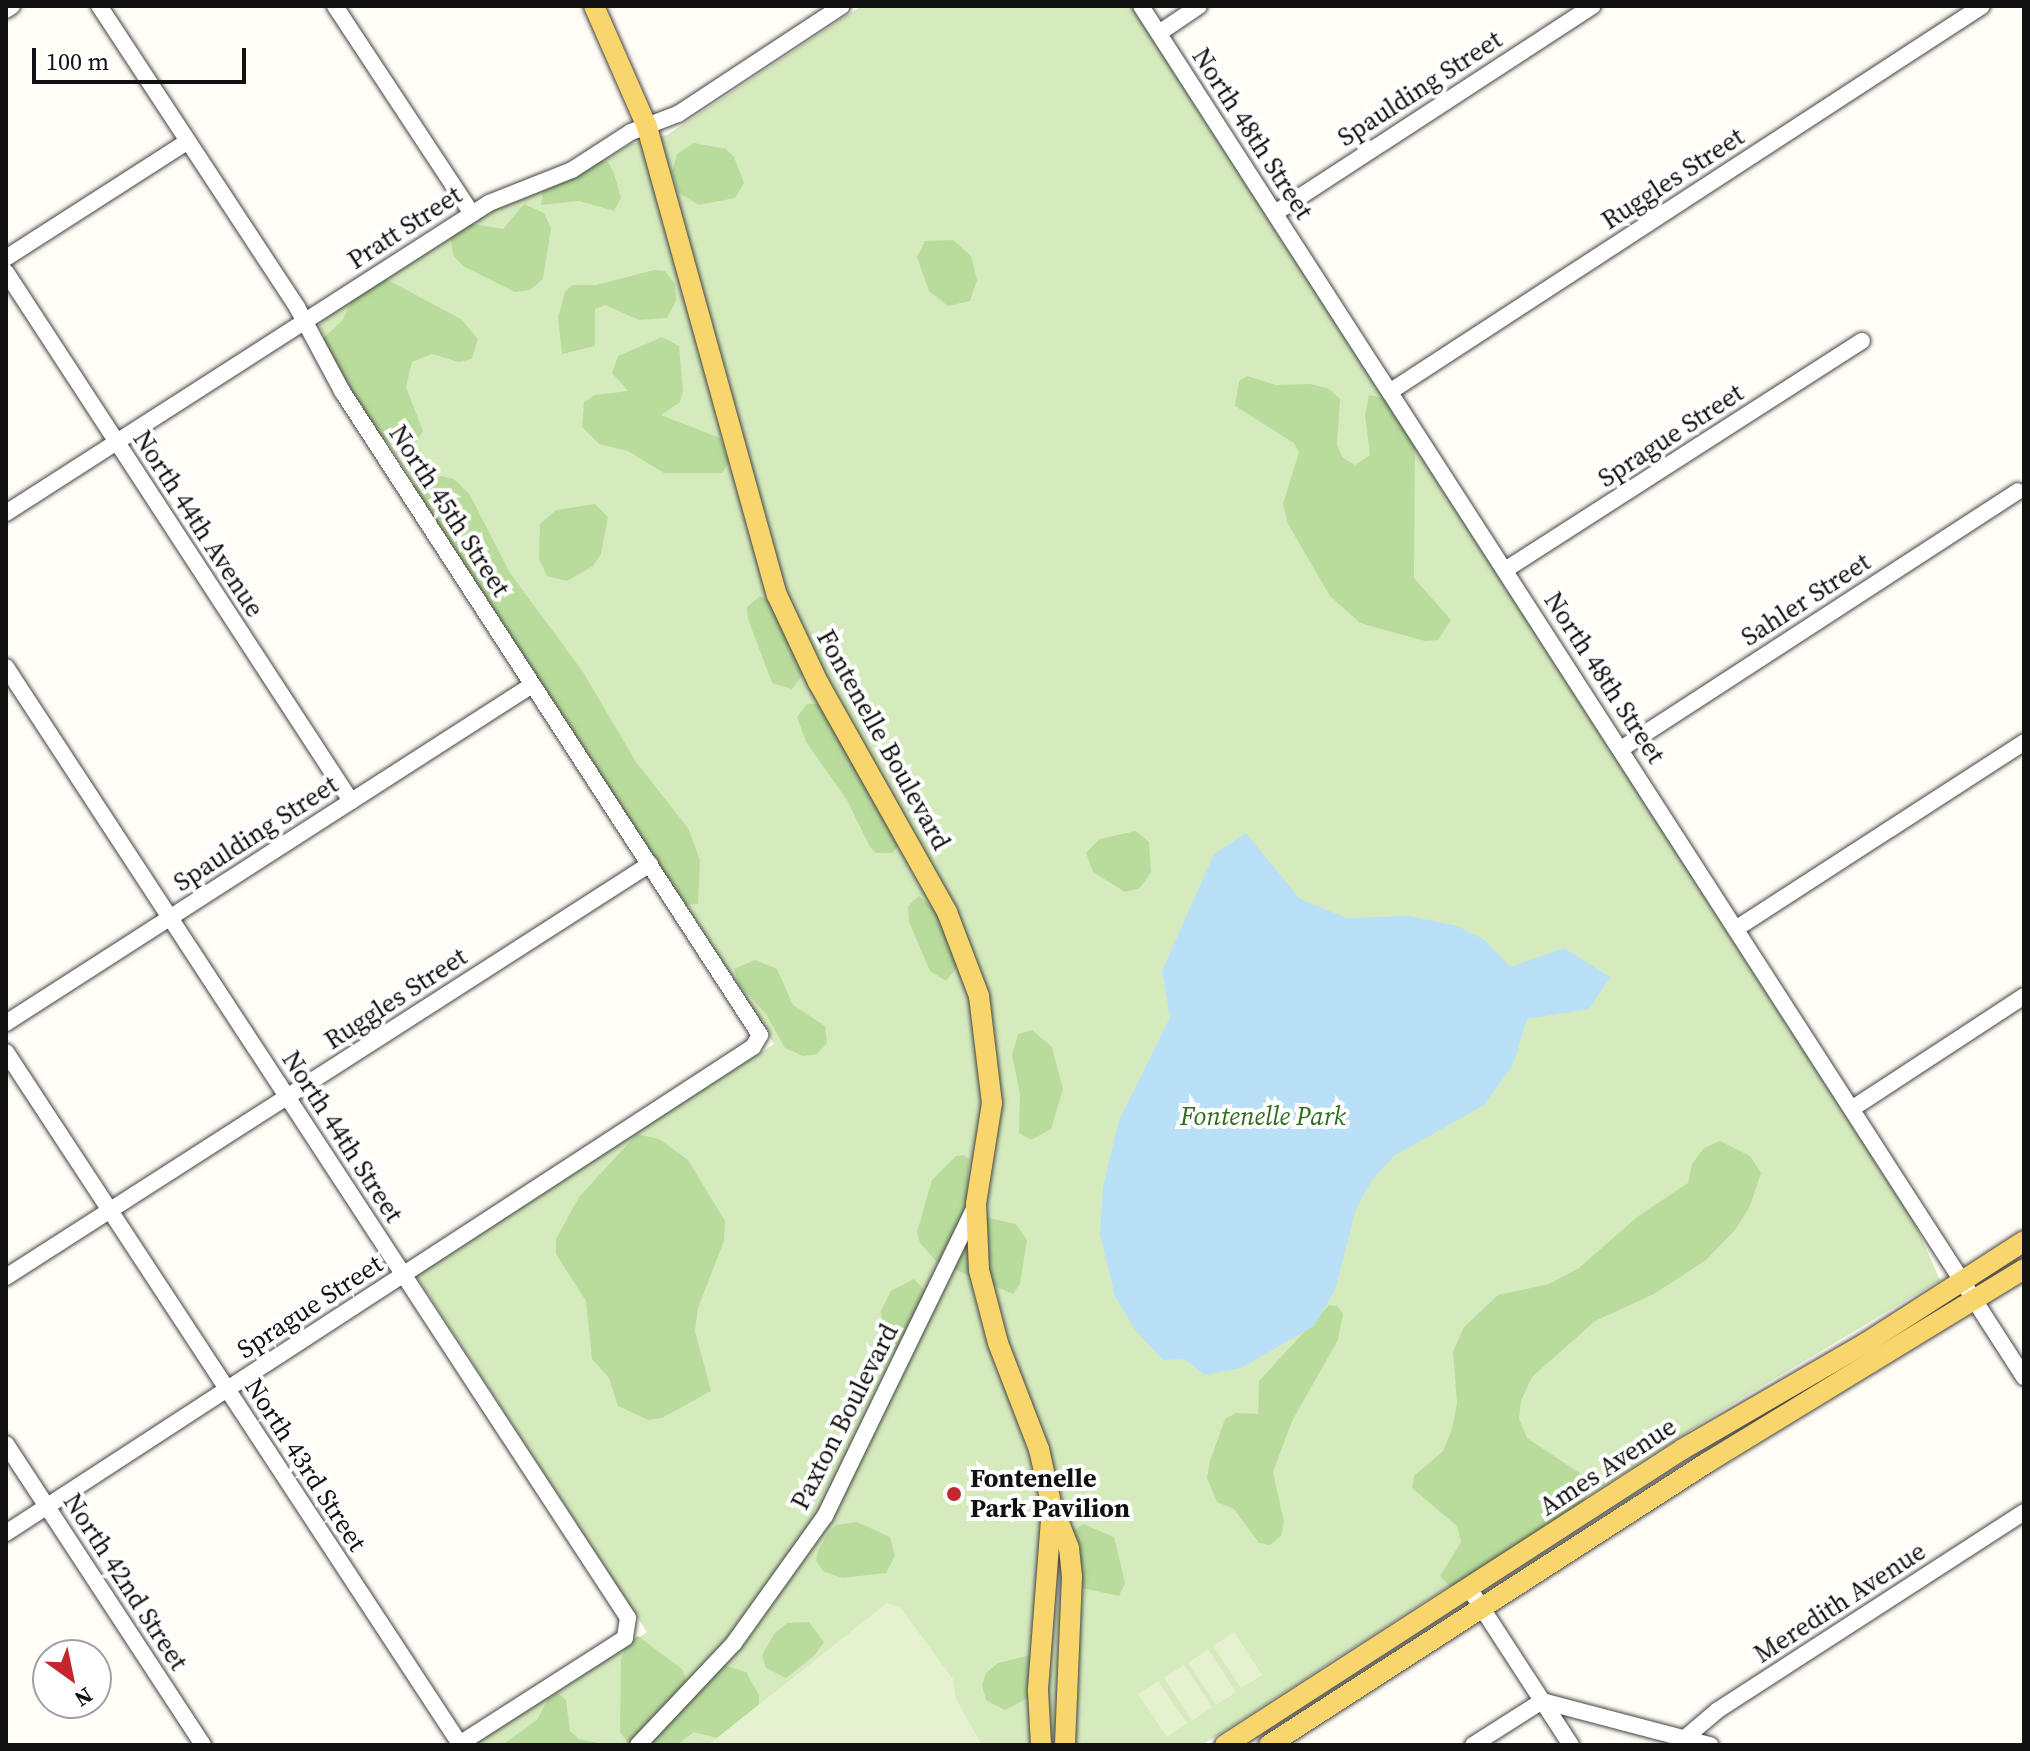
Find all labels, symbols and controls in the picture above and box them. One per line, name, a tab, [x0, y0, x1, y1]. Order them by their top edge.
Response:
street label: Spaulding Street	[1332, 24, 1508, 154]
scale bar	[36, 32, 250, 82]
street label: North 48th Street	[1185, 42, 1319, 226]
text: 100 m	[46, 45, 109, 78]
street label: Ruggles Street	[1596, 121, 1750, 237]
street label: Pratt Street	[342, 180, 468, 276]
street label: Sprague Street	[1593, 377, 1749, 495]
street label: North 45th Street	[382, 419, 516, 603]
street label: North 44th Avenue	[126, 425, 270, 623]
street label: Sahler Street	[1736, 547, 1876, 653]
street label: North 48th Street	[1537, 586, 1671, 770]
street label: Fontenelle Boulevard	[810, 625, 956, 855]
street label: Spaulding Street	[168, 769, 344, 899]
street label: Ruggles Street	[319, 941, 473, 1057]
street label: North 44th Street	[275, 1045, 409, 1229]
park label: Fontenelle Park	[1180, 1101, 1346, 1133]
street label: Sprague Street	[232, 1248, 388, 1366]
street label: Paxton Boulevard	[785, 1319, 905, 1515]
street label: North 43rd Street	[238, 1373, 372, 1557]
street label: Ames Avenue	[1534, 1411, 1682, 1523]
place label: Fontenelle Park Pavilion	[970, 1463, 1130, 1524]
marker: Fontenelle Park Pavilion	[945, 1485, 963, 1503]
street label: North 42nd Street	[56, 1488, 194, 1676]
street label: Meredith Avenue	[1748, 1536, 1932, 1670]
north arrow	[32, 1639, 112, 1719]
text: N	[69, 1681, 99, 1714]

